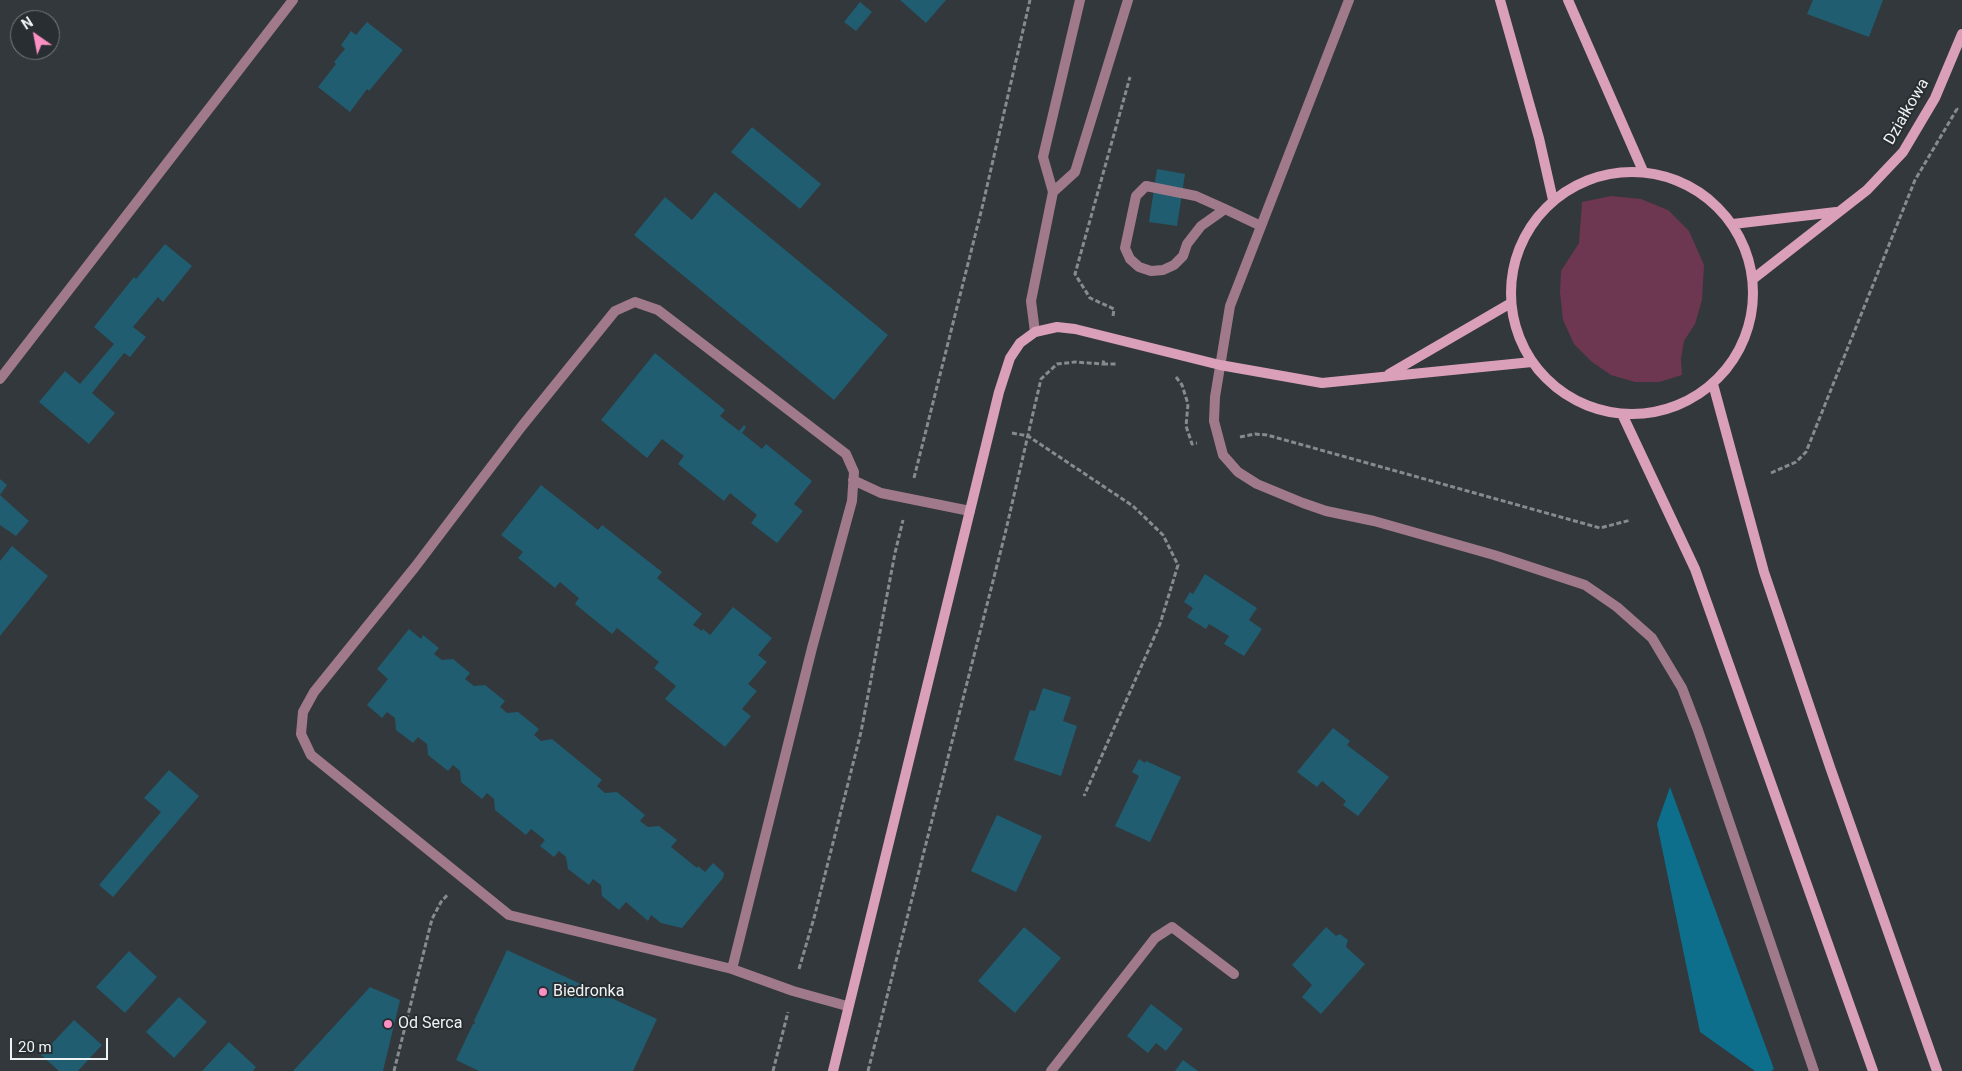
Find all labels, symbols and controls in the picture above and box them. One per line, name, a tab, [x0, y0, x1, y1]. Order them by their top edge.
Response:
north arrow	[10, 10, 60, 60]
text: N	[19, 14, 36, 33]
street label: Działkowa	[1880, 75, 1934, 149]
place label: Biedronka	[553, 982, 624, 1002]
marker: Biedronka	[537, 986, 549, 998]
place label: Od Serca	[398, 1014, 462, 1034]
marker: Od Serca	[382, 1018, 394, 1030]
scale bar	[12, 1028, 110, 1060]
text: 20 m	[18, 1038, 52, 1056]

